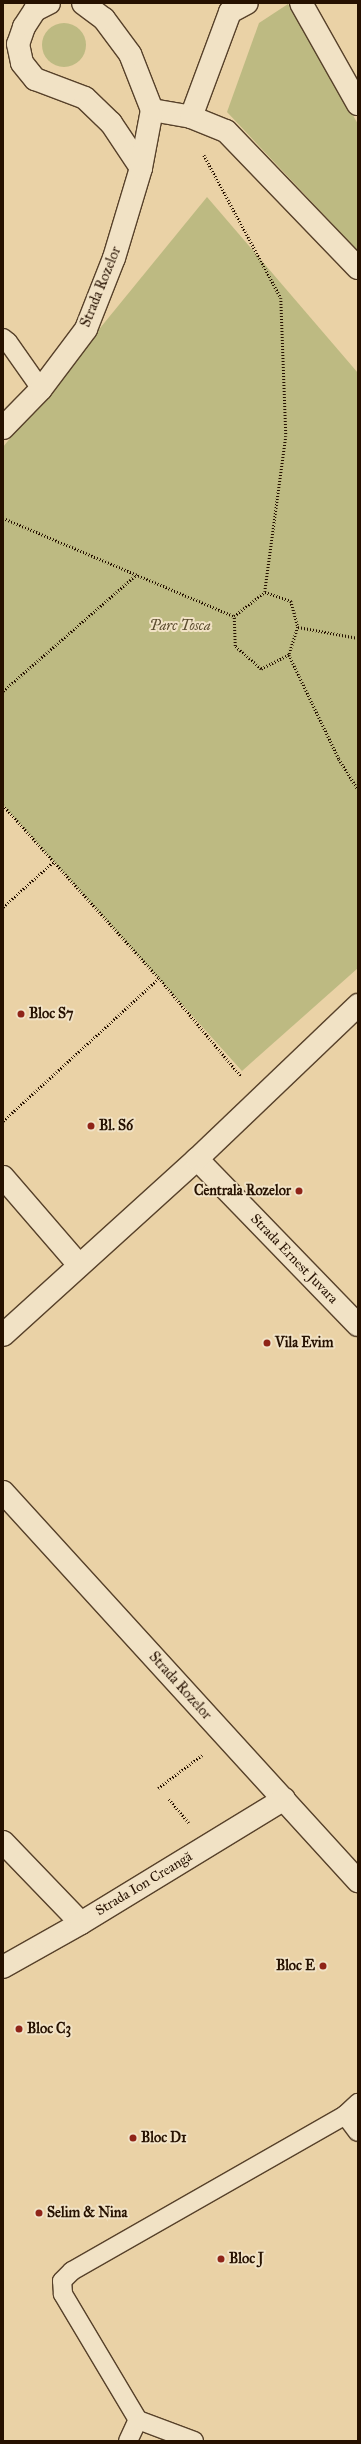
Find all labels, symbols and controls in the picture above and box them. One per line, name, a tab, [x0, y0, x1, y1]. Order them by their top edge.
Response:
street label: Strada Rozelor	[77, 244, 125, 330]
park label: Parc Tosca	[149, 618, 211, 634]
place label: Bloc S7	[29, 1006, 74, 1022]
marker: Bloc S7	[16, 1009, 26, 1019]
place label: Bl. S6	[99, 1118, 133, 1134]
marker: Bl. S6	[86, 1121, 96, 1131]
place label: Centrala Rozelor	[194, 1183, 291, 1199]
marker: Centrala Rozelor	[294, 1186, 304, 1196]
street label: Strada Ernest Juvara	[247, 1211, 341, 1307]
place label: Vila Evim	[275, 1335, 333, 1351]
marker: Vila Evim	[262, 1338, 272, 1348]
street label: Strada Rozelor	[145, 1649, 215, 1723]
street label: Strada Ion Creangă	[93, 1848, 195, 1920]
place label: Bloc E	[276, 1958, 315, 1974]
marker: Bloc E	[318, 1961, 328, 1971]
place label: Bloc C3	[27, 2021, 71, 2037]
marker: Bloc C3	[14, 2024, 24, 2034]
place label: Bloc D1	[141, 2130, 187, 2146]
marker: Bloc D1	[128, 2133, 138, 2143]
place label: Selim & Nina	[47, 2205, 127, 2221]
marker: Selim & Nina	[34, 2208, 44, 2218]
place label: Bloc J	[229, 2251, 264, 2267]
marker: Bloc J	[216, 2254, 226, 2264]

